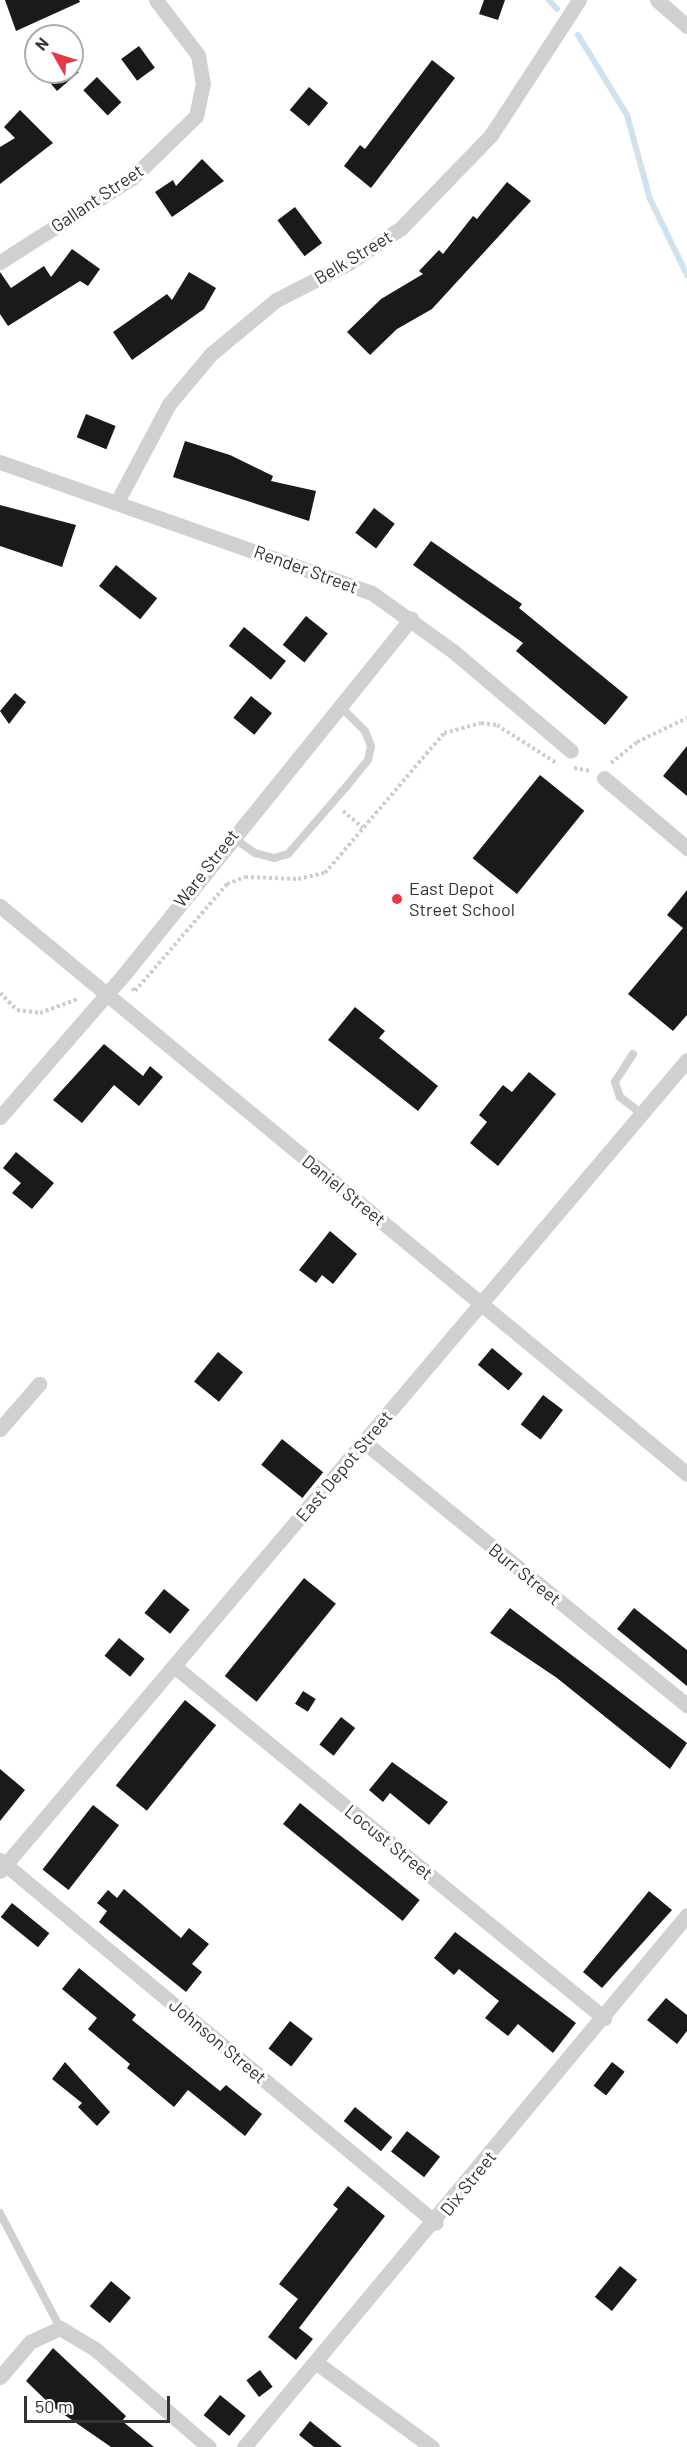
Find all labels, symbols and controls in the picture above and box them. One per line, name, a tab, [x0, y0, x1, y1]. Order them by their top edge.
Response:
north arrow	[24, 24, 84, 84]
text: N	[30, 34, 52, 54]
street label: Gallant Street	[47, 159, 147, 237]
street label: Belk Street	[310, 225, 396, 289]
street label: Render Street	[251, 540, 361, 598]
street label: Ware Street	[169, 825, 243, 911]
place label: East Depot Street School	[409, 878, 515, 920]
marker: East Depot Street School	[390, 892, 404, 906]
street label: Daniel Street	[298, 1150, 390, 1230]
street label: East Depot Street	[291, 1406, 397, 1526]
street label: Burr Street	[485, 1538, 565, 1610]
street label: Locust Street	[341, 1800, 437, 1884]
street label: Johnson Street	[165, 1994, 271, 2088]
street label: Dix Street	[435, 2146, 501, 2220]
scale bar	[27, 2384, 172, 2422]
text: 50 m	[35, 2395, 73, 2417]

